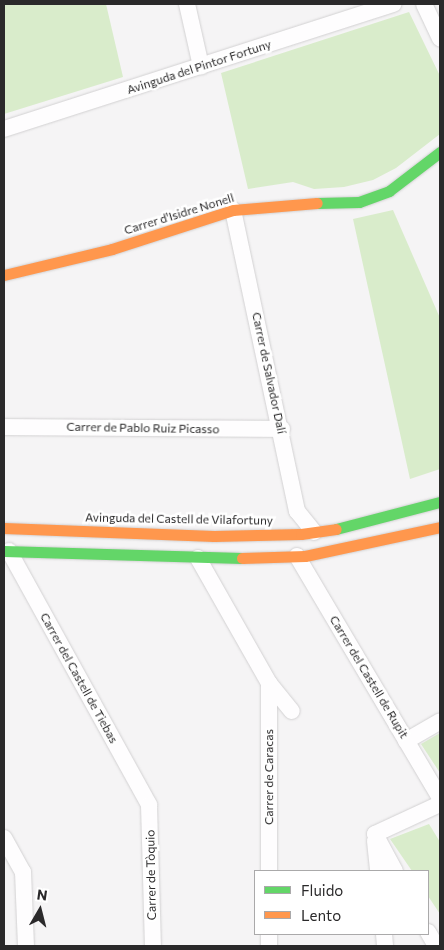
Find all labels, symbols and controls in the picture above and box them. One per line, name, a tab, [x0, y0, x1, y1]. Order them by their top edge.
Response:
street label: Avinguda del Pintor Fortuny	[125, 37, 273, 97]
street label: Carrer d'Isidre Nonell	[122, 190, 236, 238]
street label: Carrer de Salvador Dalí	[249, 311, 289, 435]
street label: Carrer de Pablo Ruiz Picasso	[66, 419, 220, 437]
street label: Avinguda del Castell de Vilafortuny	[85, 510, 273, 528]
street label: Carrer del Castell de Tiebas	[37, 610, 121, 746]
street label: Carrer del Castell de Rupit	[327, 613, 411, 741]
street label: Carrer de Caracas	[262, 729, 276, 825]
street label: Carrer de Tòquio	[143, 830, 159, 920]
legend	[254, 870, 429, 935]
text: Fluido	[301, 881, 343, 899]
north arrow	[15, 885, 65, 935]
text: N	[36, 886, 49, 904]
text: Lento	[301, 906, 341, 924]

